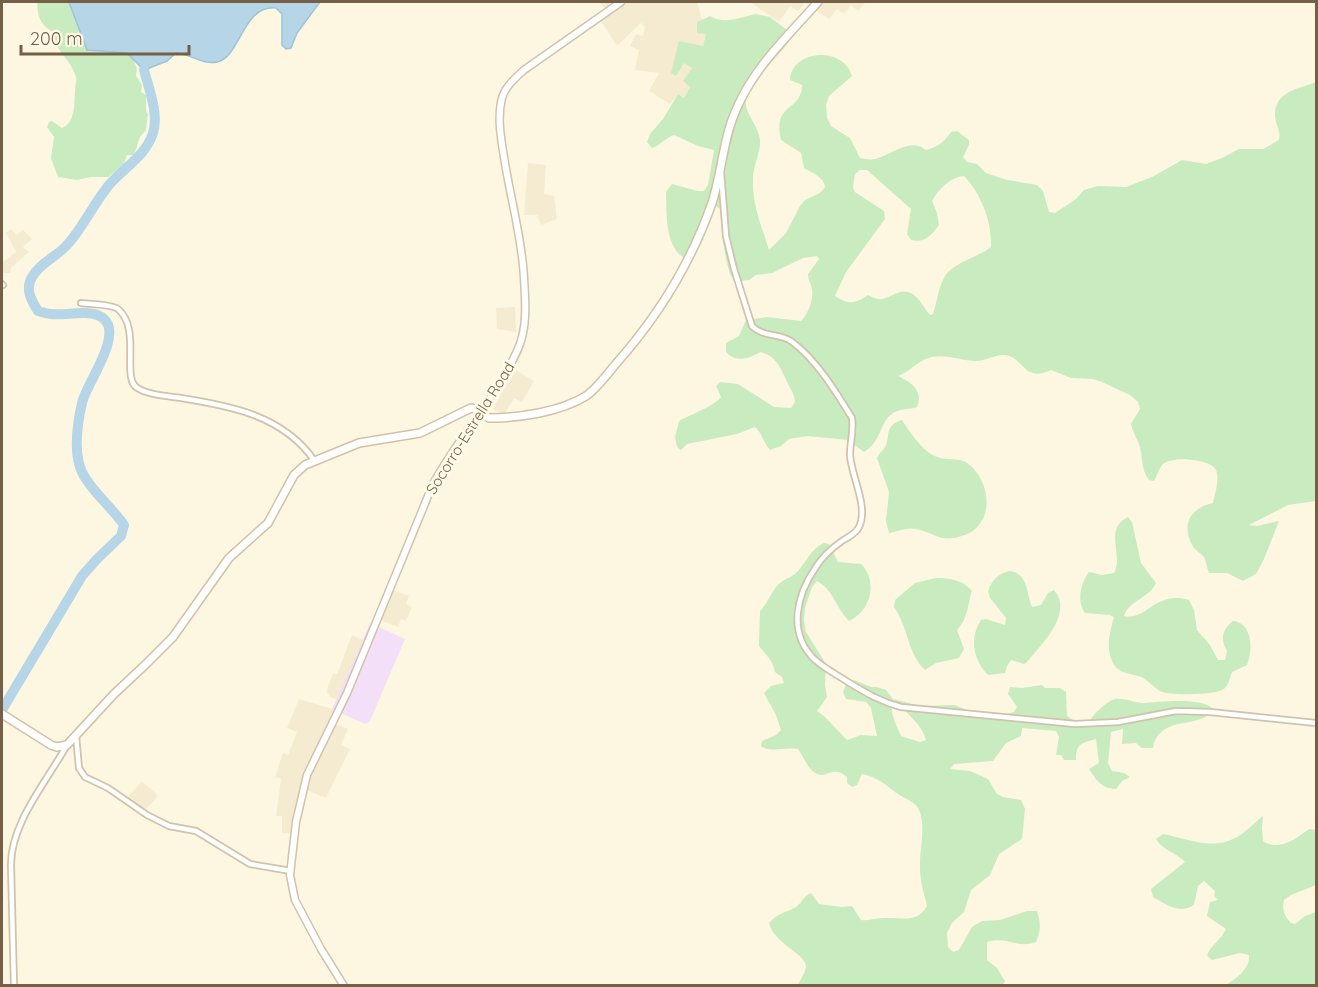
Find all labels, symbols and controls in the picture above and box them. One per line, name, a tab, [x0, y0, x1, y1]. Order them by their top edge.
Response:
scale bar	[21, 18, 189, 56]
text: 200 m	[30, 27, 83, 50]
street label: Socorro-Estrella Road	[422, 358, 518, 498]

